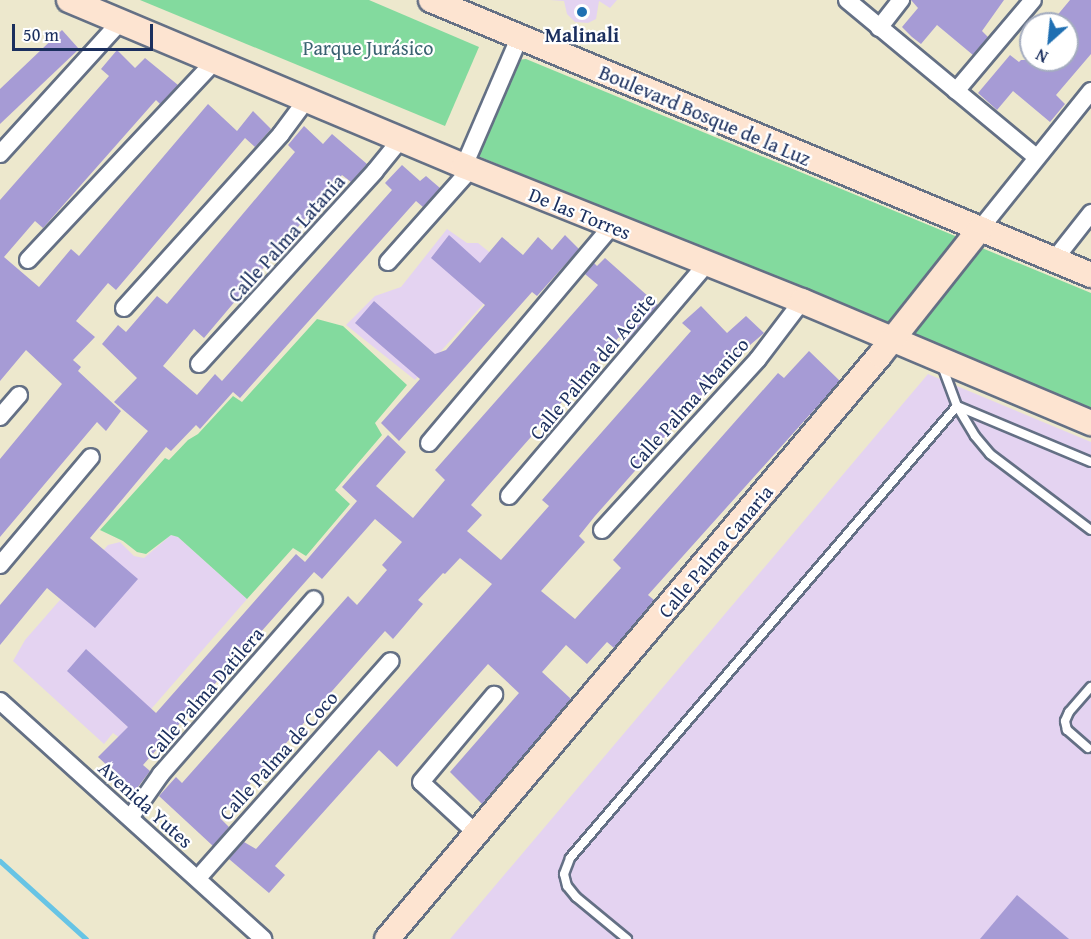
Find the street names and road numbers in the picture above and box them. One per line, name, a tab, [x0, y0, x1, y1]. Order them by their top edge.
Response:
street label: Boulevard Bosque de la Luz	[596, 60, 814, 170]
street label: Calle Palma Latania	[222, 169, 350, 307]
street label: De las Torres	[526, 182, 634, 244]
street label: Calle Palma del Aceite	[524, 288, 660, 444]
street label: Calle Palma Abanico	[622, 332, 754, 474]
street label: Calle Palma Canaria	[653, 480, 777, 622]
street label: Calle Palma Datilera	[140, 622, 268, 764]
street label: Calle Palma de Coco	[214, 685, 342, 825]
street label: Avenida Yutes	[94, 755, 198, 853]

